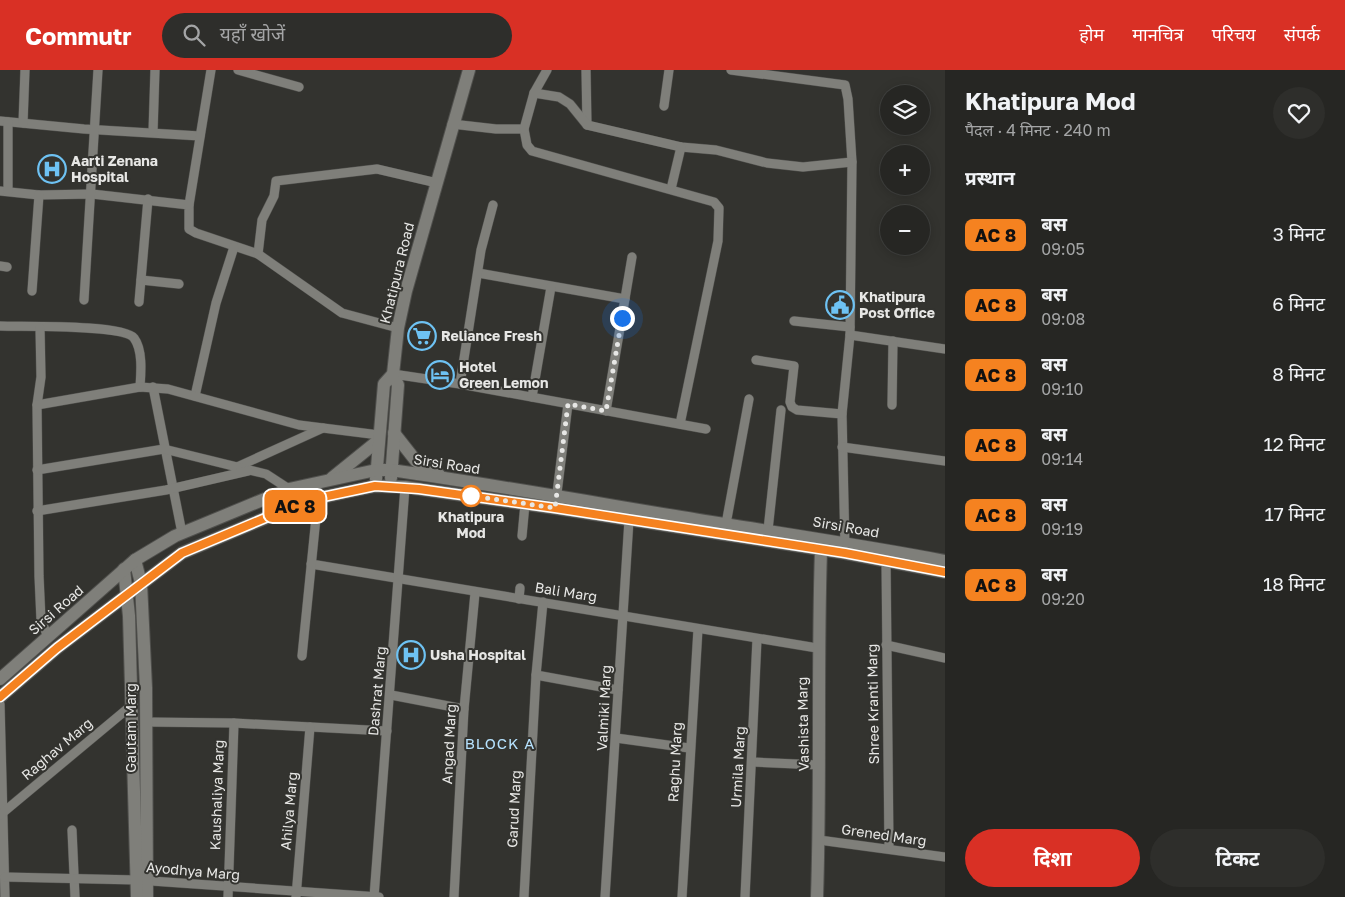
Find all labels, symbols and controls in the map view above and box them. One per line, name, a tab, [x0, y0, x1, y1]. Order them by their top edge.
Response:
search box	[162, 13, 512, 58]
text: Commutr	[25, 21, 132, 50]
icon: search	[180, 21, 208, 49]
text: यहाँ खोजें	[220, 22, 285, 45]
text: होम	[1079, 23, 1104, 45]
text: मानचित्र	[1132, 23, 1184, 45]
text: परिचय	[1212, 23, 1256, 45]
text: संपर्क	[1284, 23, 1320, 45]
map controls	[880, 85, 930, 255]
button: layers	[880, 85, 930, 135]
text: Khatipura Mod	[965, 86, 1136, 115]
button: heart	[1273, 87, 1325, 139]
text: पैदल · 4 मिनट · 240 m	[965, 120, 1111, 140]
button: +	[880, 145, 930, 195]
place label: Aarti Zenana Hospital	[71, 152, 158, 185]
hospital icon: Aarti Zenana Hospital	[37, 154, 67, 184]
text: प्रस्थान	[965, 166, 1015, 189]
button: −	[880, 205, 930, 255]
text: बस	[1041, 212, 1067, 235]
street label: Khatipura Road	[376, 221, 417, 325]
text: 3 मिनट	[1273, 222, 1325, 245]
text: AC 8	[975, 224, 1016, 246]
text: 09:05	[1041, 239, 1085, 259]
text: बस	[1041, 282, 1067, 305]
place label: Khatipura Post Office	[859, 288, 935, 321]
public building icon: Khatipura Post Office	[825, 290, 855, 320]
text: 6 मिनट	[1272, 292, 1325, 315]
text: AC 8	[975, 294, 1016, 316]
your location	[610, 306, 635, 331]
text: 09:08	[1041, 309, 1085, 329]
supermarket icon: Reliance Fresh	[407, 321, 437, 351]
place label: Reliance Fresh	[441, 327, 542, 344]
text: बस	[1041, 352, 1067, 375]
place label: Hotel Green Lemon	[459, 358, 548, 391]
hotel icon: Hotel Green Lemon	[425, 360, 455, 390]
text: 8 मिनट	[1272, 362, 1325, 385]
text: AC 8	[975, 364, 1016, 386]
text: 09:10	[1041, 379, 1083, 399]
text: बस	[1041, 422, 1067, 445]
text: 12 मिनट	[1264, 432, 1325, 455]
text: AC 8	[975, 434, 1016, 456]
text: 09:14	[1041, 449, 1083, 469]
street label: Sirsi Road	[413, 450, 482, 477]
marker: Khatipura Mod	[460, 485, 482, 507]
line badge: AC 8	[260, 490, 330, 522]
text: बस	[1041, 492, 1067, 515]
text: AC 8	[274, 495, 316, 517]
text: 17 मिनट	[1265, 502, 1325, 525]
text: AC 8	[975, 504, 1016, 526]
place label: Khatipura Mod	[438, 508, 504, 541]
street label: Sirsi Road	[812, 512, 881, 541]
text: 09:19	[1041, 519, 1083, 539]
text: बस	[1041, 562, 1067, 585]
text: 18 मिनट	[1263, 572, 1325, 595]
text: AC 8	[975, 574, 1016, 596]
street label: Bali Marg	[534, 578, 598, 605]
street label: Sirsi Road	[25, 581, 87, 638]
text: 09:20	[1041, 589, 1085, 609]
hospital icon: Usha Hospital	[396, 640, 426, 670]
street label: Shree Kranti Marg	[863, 644, 882, 765]
street label: Dashrat Marg	[364, 645, 389, 736]
place label: Usha Hospital	[430, 646, 526, 663]
street label: Valmiki Marg	[593, 665, 614, 751]
street label: Vashista Marg	[793, 677, 812, 771]
street label: Gautam Marg	[122, 683, 139, 773]
street label: Angad Marg	[438, 703, 459, 785]
street label: Raghav Marg	[18, 714, 96, 783]
street label: Raghu Marg	[664, 721, 685, 803]
street label: Urmila Marg	[727, 726, 748, 808]
district label: BLOCK A	[465, 734, 535, 752]
street label: Kaushaliya Marg	[206, 739, 227, 851]
street label: Garud Marg	[503, 770, 524, 848]
street label: Ahilya Marg	[277, 771, 300, 851]
street label: Grened Marg	[840, 820, 928, 849]
button: दिशा	[965, 829, 1140, 887]
button: टिकट	[1150, 829, 1325, 887]
street label: Ayodhya Marg	[145, 858, 241, 883]

